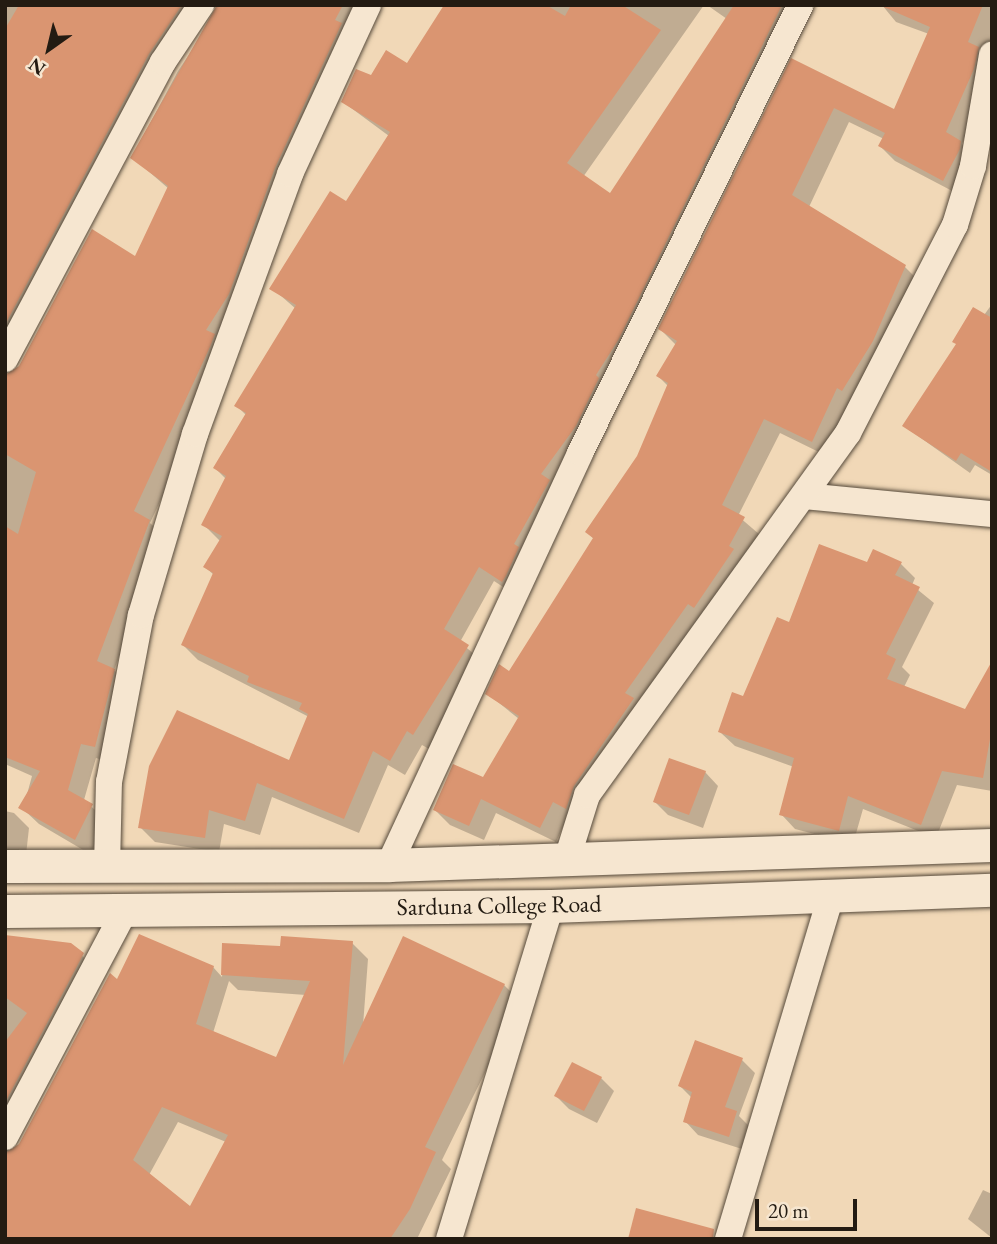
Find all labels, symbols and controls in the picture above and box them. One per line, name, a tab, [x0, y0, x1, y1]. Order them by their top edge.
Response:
north arrow	[14, 14, 84, 84]
text: N	[24, 52, 50, 81]
street label: Sarduna College Road	[396, 889, 602, 921]
scale bar	[759, 1184, 860, 1228]
text: 20 m	[768, 1197, 809, 1224]

